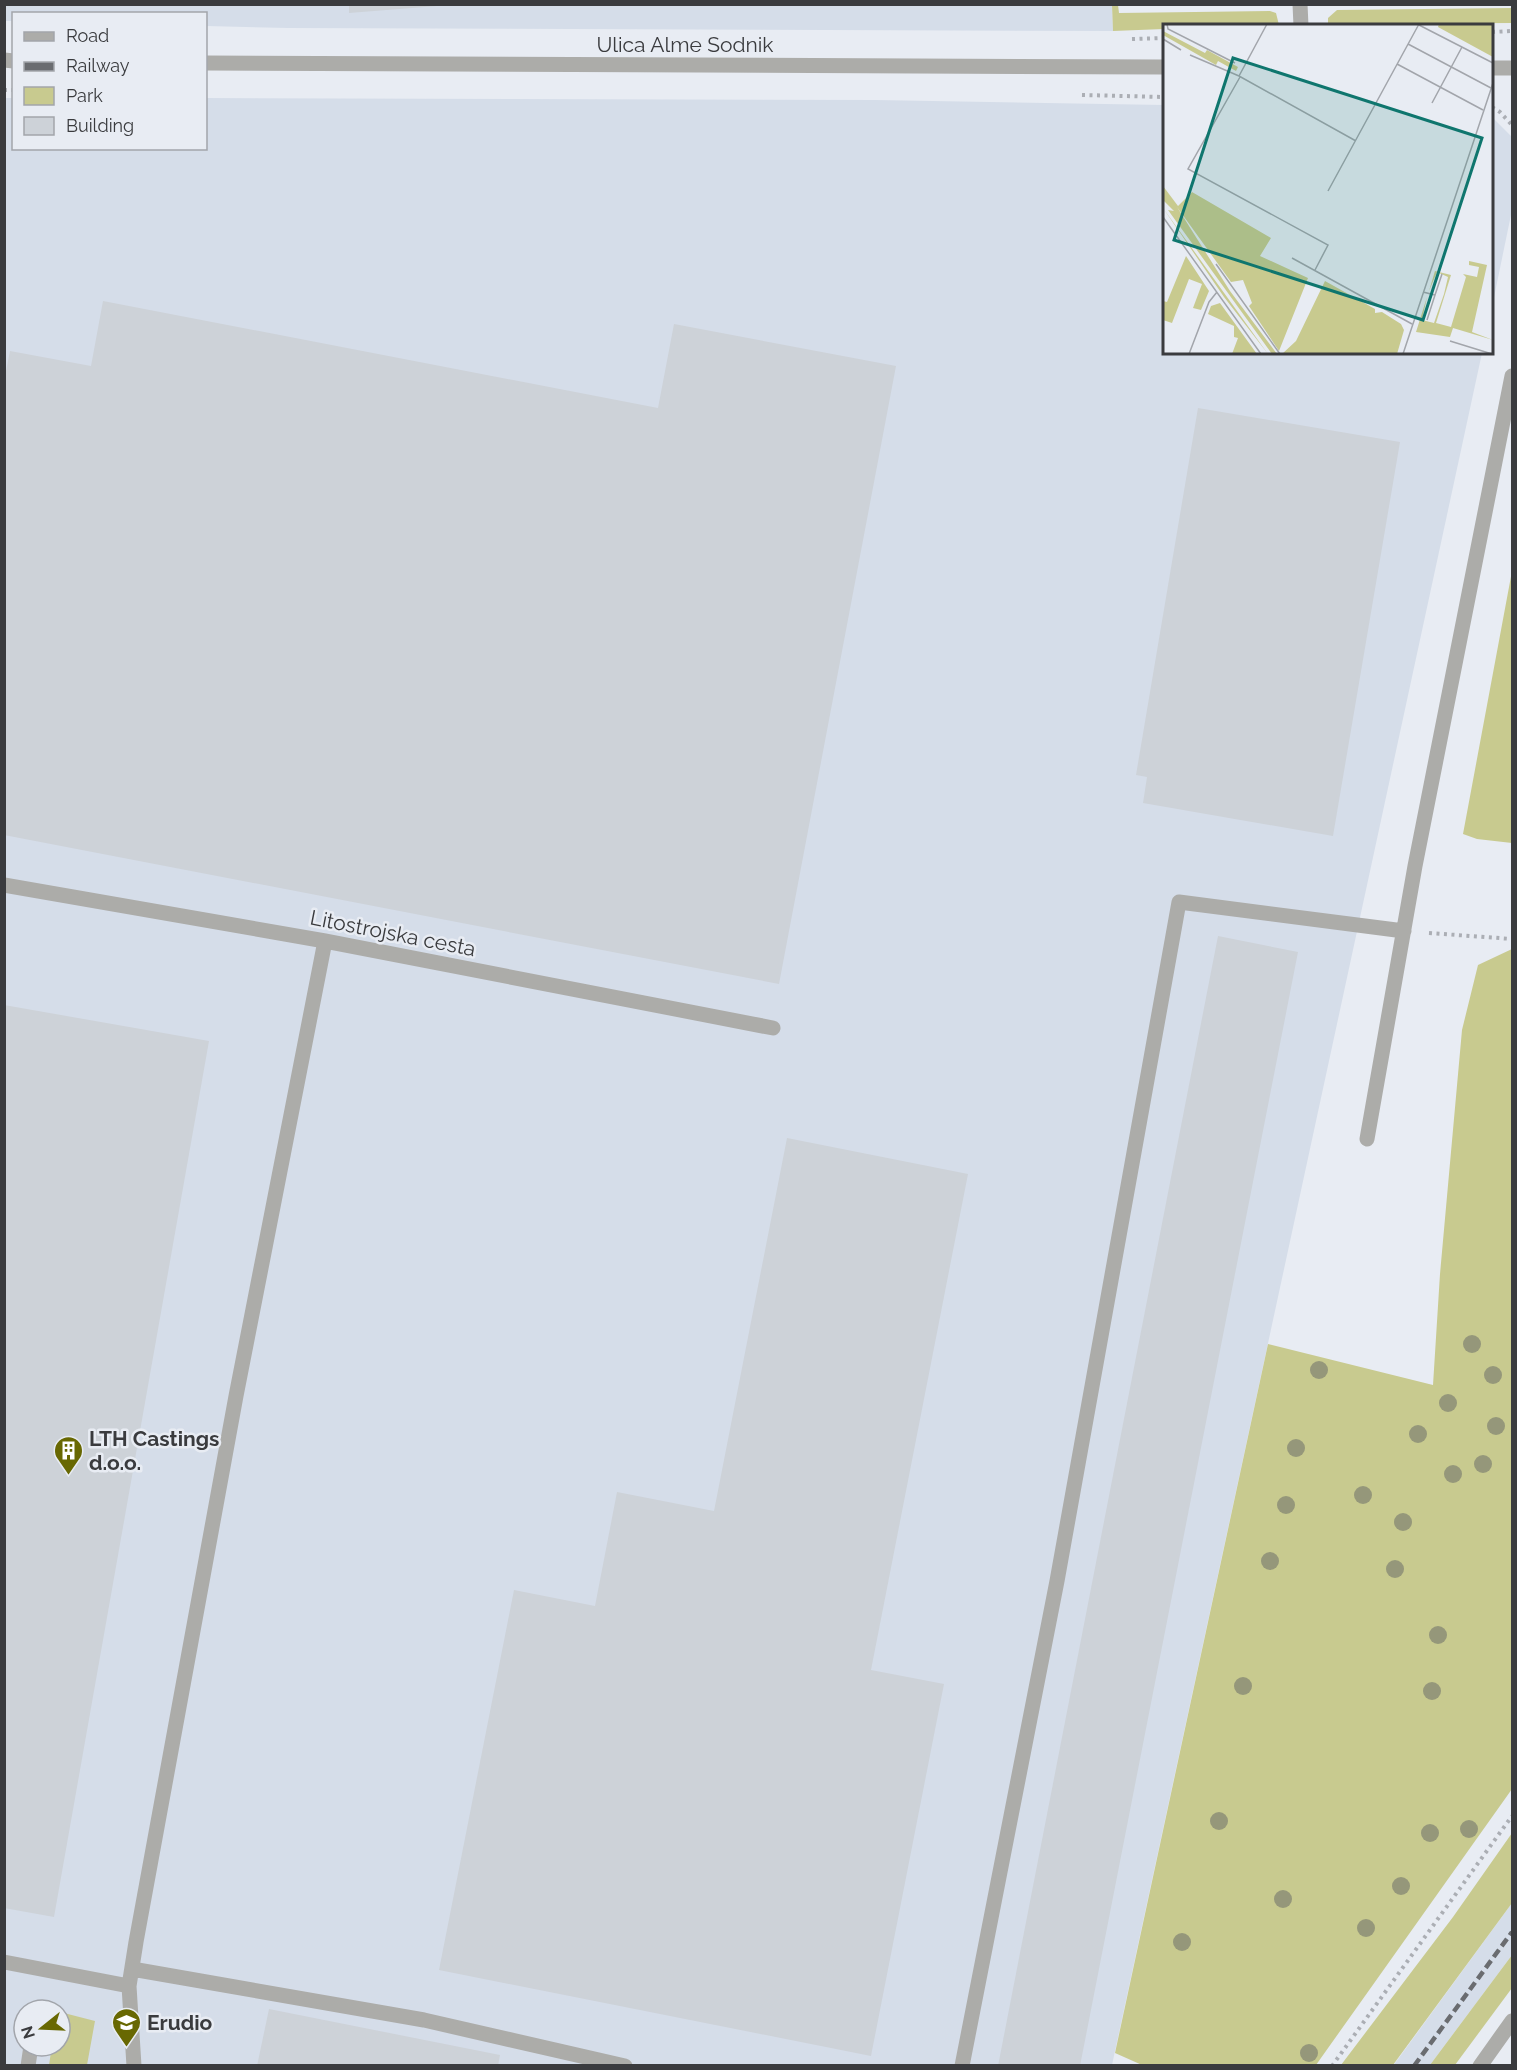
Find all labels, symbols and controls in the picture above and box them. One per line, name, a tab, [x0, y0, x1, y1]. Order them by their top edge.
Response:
legend	[12, 12, 207, 150]
inset map	[1163, 24, 1493, 354]
text: Road	[66, 25, 109, 46]
street label: Ulica Alme Sodnik	[597, 32, 773, 57]
text: Railway	[66, 55, 130, 76]
text: Park	[66, 85, 103, 106]
text: Building	[66, 115, 134, 136]
street label: Litostrojska cesta	[308, 905, 478, 961]
place label: LTH Castings d.o.o.	[89, 1426, 219, 1475]
building icon: LTH Castings d.o.o.	[52, 1434, 84, 1476]
north arrow	[12, 1998, 72, 2058]
school or university icon: Erudio	[110, 2006, 142, 2048]
place label: Erudio	[147, 2010, 213, 2035]
text: N	[17, 2024, 39, 2041]

